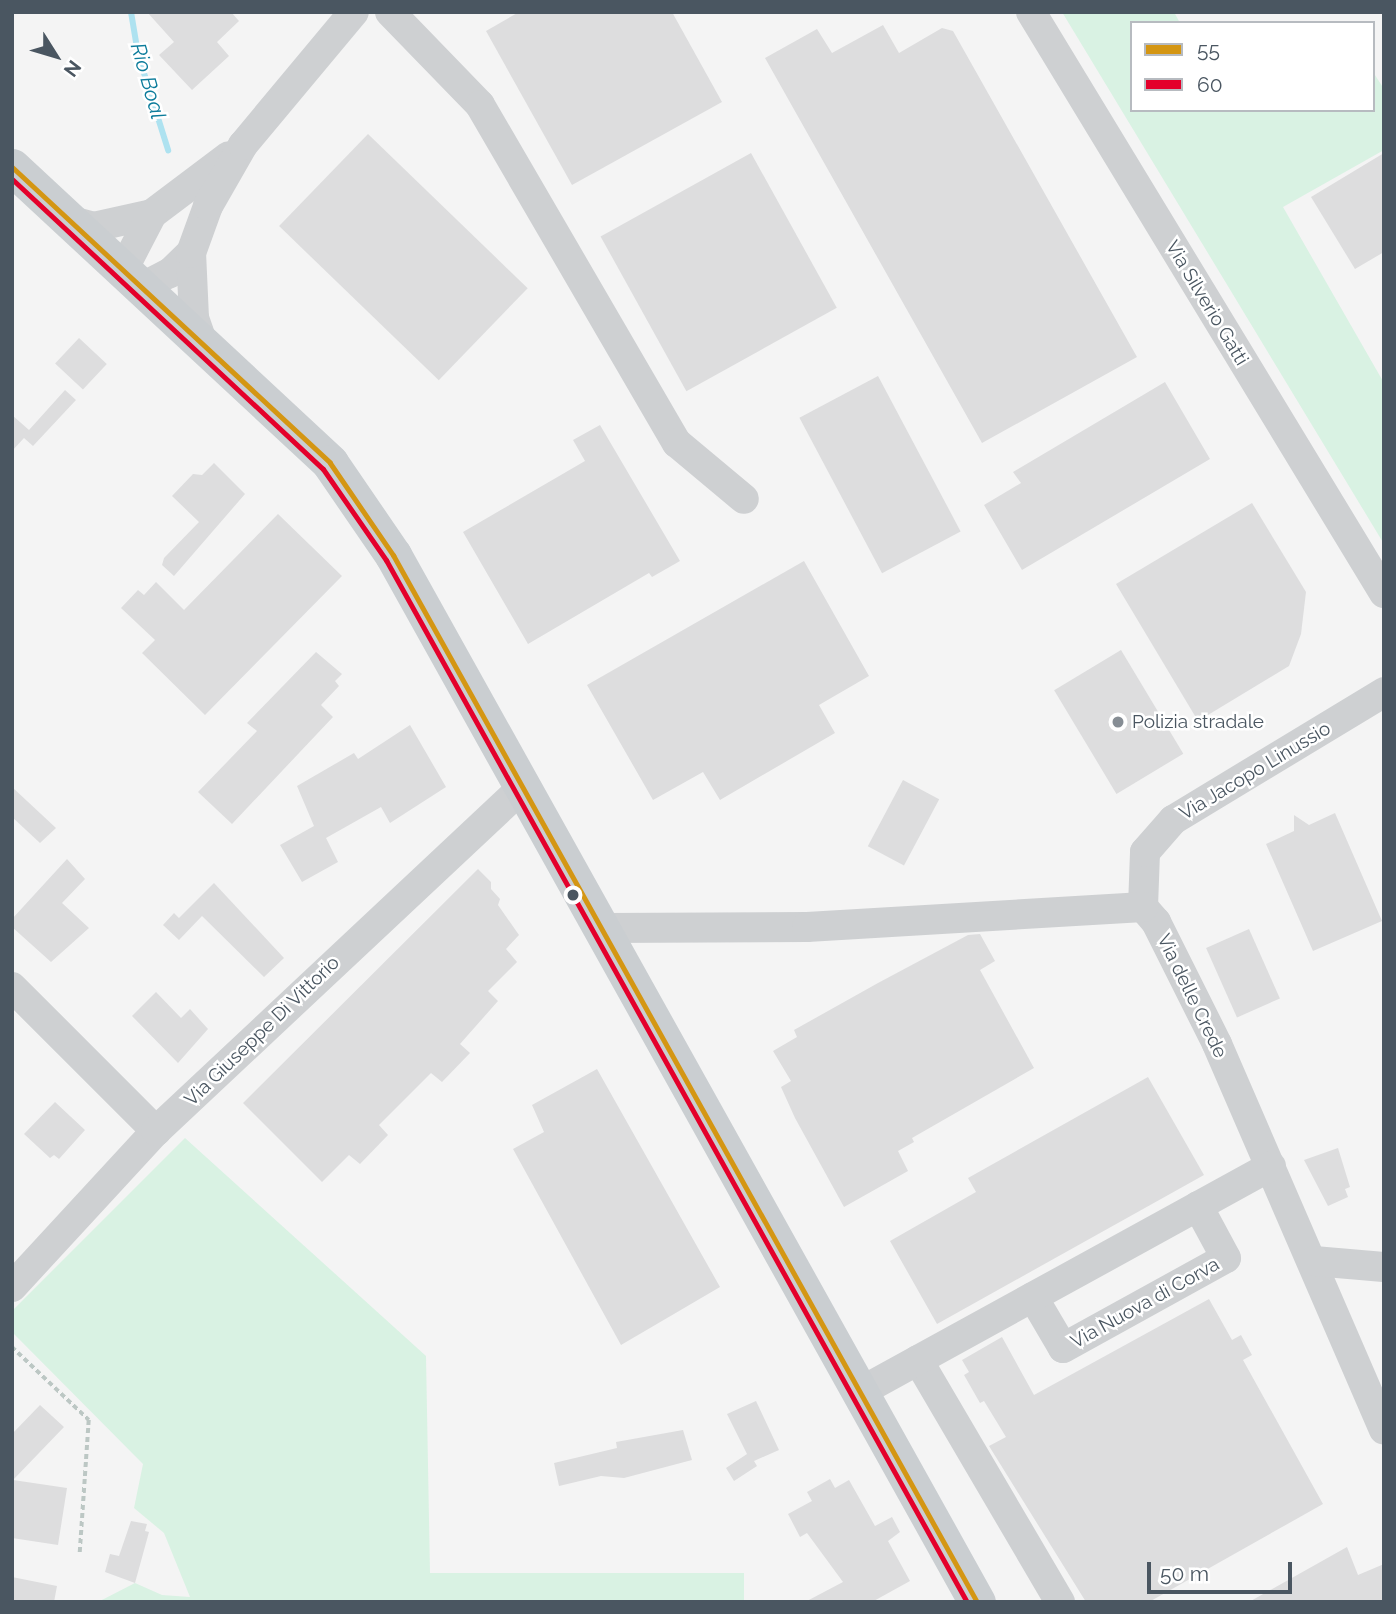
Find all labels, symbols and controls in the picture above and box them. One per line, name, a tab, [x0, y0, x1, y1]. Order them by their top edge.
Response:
north arrow	[21, 21, 91, 91]
legend	[1130, 21, 1375, 112]
text: 55	[1197, 37, 1220, 62]
water label: Rio Boal	[125, 40, 171, 122]
text: N	[60, 56, 86, 81]
text: 60	[1197, 72, 1223, 97]
street label: Via Silverio Gatti	[1161, 237, 1253, 369]
place label: Polizia stradale	[1132, 711, 1264, 733]
marker: Polizia stradale	[1110, 714, 1126, 730]
street label: Via Jacopo Linussio	[1175, 717, 1335, 825]
unlabelled marker	[566, 888, 580, 902]
street label: Via delle Crede	[1152, 930, 1232, 1062]
street label: Via Giuseppe Di Vittorio	[180, 951, 344, 1111]
street label: Via Nuova di Corva	[1067, 1253, 1223, 1353]
scale bar	[1151, 1548, 1296, 1592]
text: 50 m	[1160, 1561, 1209, 1586]

